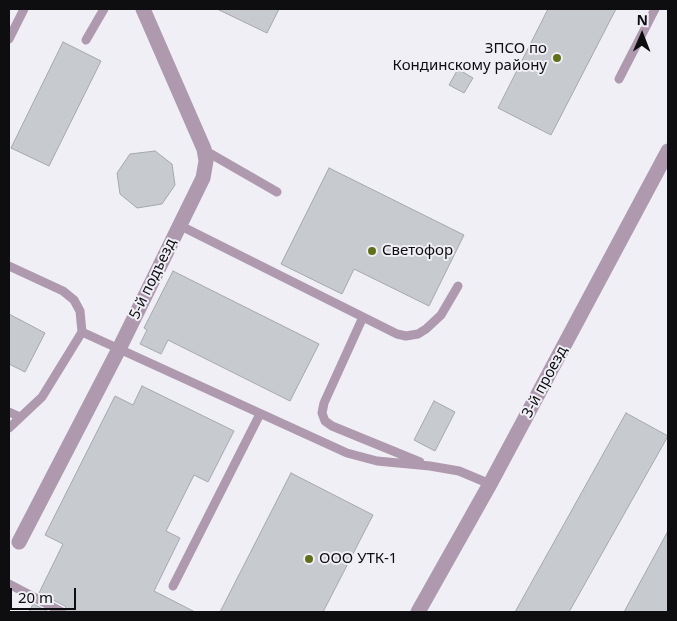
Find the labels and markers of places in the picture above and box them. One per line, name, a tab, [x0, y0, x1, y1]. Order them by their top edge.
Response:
place label: ЗПСО по Кондинскому району	[393, 40, 547, 75]
marker: ЗПСО по Кондинскому району	[551, 52, 563, 64]
place label: Светофор	[382, 242, 453, 260]
marker: Светофор	[366, 245, 378, 257]
place label: ООО УТК-1	[319, 550, 397, 568]
marker: ООО УТК-1	[303, 553, 315, 565]

